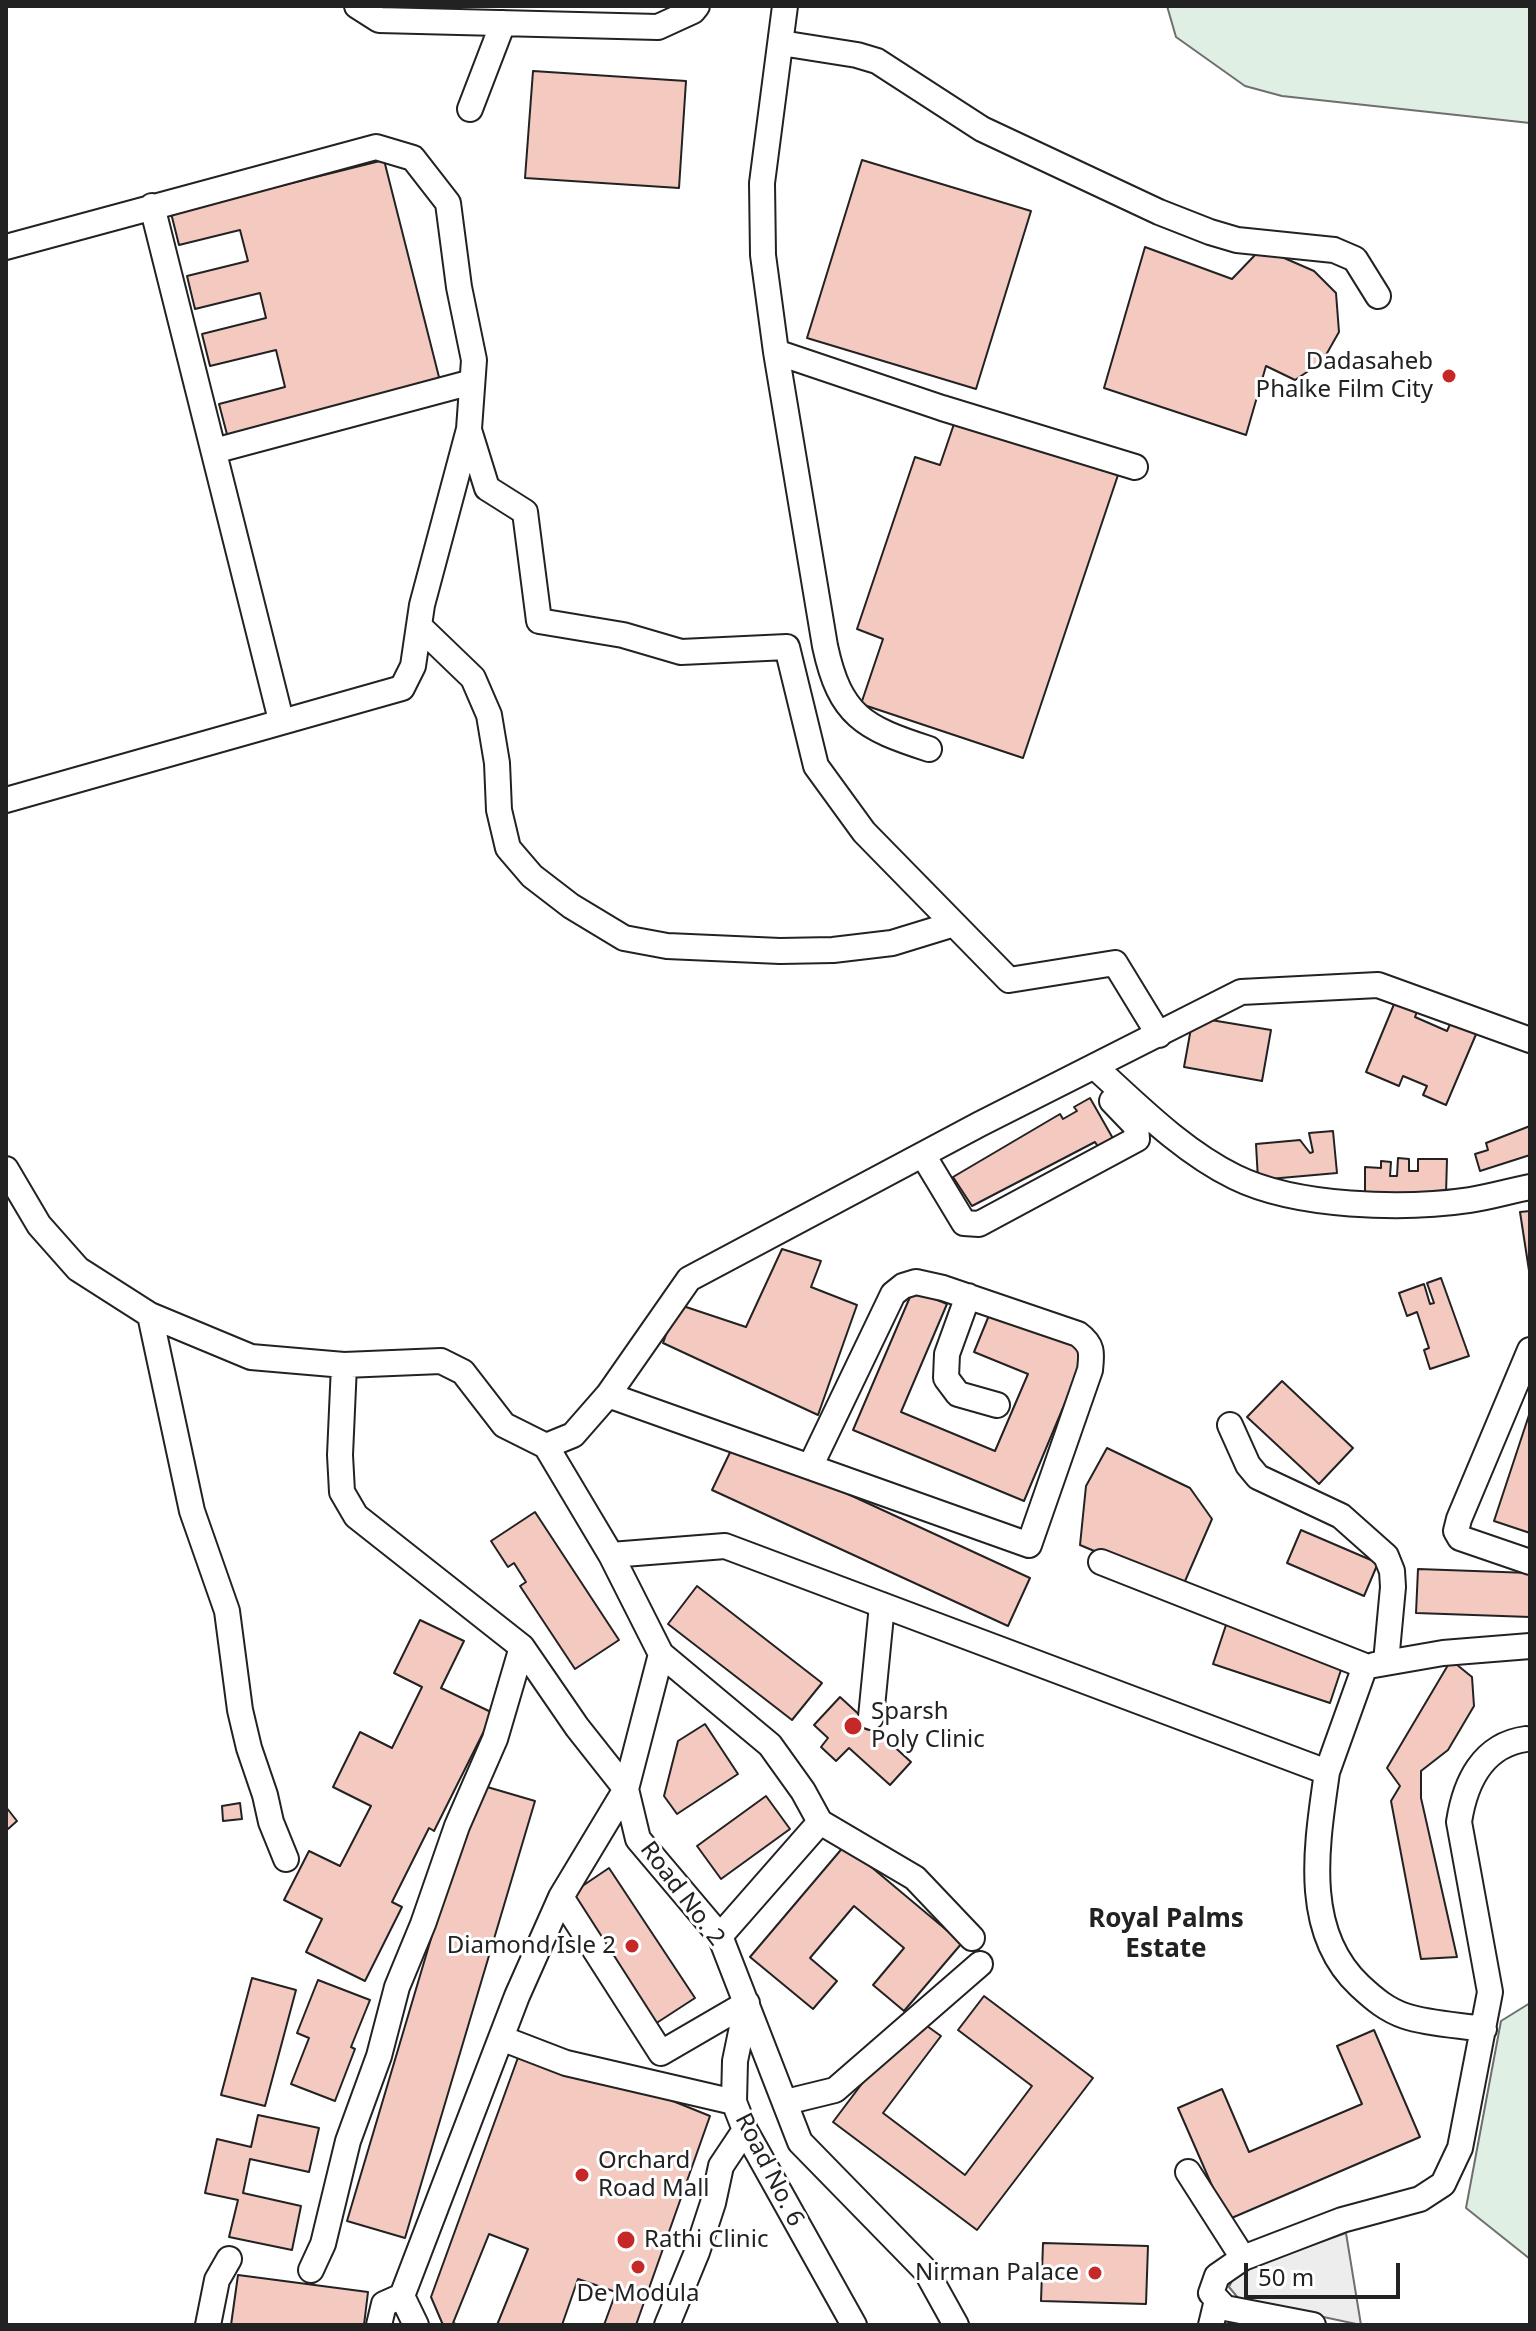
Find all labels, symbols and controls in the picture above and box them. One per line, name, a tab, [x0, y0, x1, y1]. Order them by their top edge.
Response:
place label: Dadasaheb Phalke Film City	[1256, 348, 1433, 404]
marker: Dadasaheb Phalke Film City	[1440, 367, 1458, 385]
place label: Sparsh Poly Clinic	[871, 1698, 985, 1754]
marker: Sparsh Poly Clinic	[842, 1715, 864, 1737]
street label: Road No. 2	[633, 1836, 731, 1952]
district label: Royal Palms Estate	[1088, 1904, 1244, 1966]
place label: Diamond Isle 2	[447, 1932, 616, 1960]
marker: Diamond Isle 2	[623, 1937, 641, 1955]
street label: Road No. 6	[728, 2109, 810, 2231]
place label: Orchard Road Mall	[598, 2147, 710, 2203]
marker: Orchard Road Mall	[573, 2166, 591, 2184]
place label: Rathi Clinic	[644, 2226, 768, 2254]
marker: Rathi Clinic	[615, 2229, 637, 2251]
scale bar	[1248, 2247, 1404, 2297]
marker: De Modula	[629, 2258, 647, 2276]
place label: Nirman Palace	[915, 2259, 1079, 2287]
text: 50 m	[1258, 2260, 1314, 2293]
marker: Nirman Palace	[1086, 2264, 1104, 2282]
place label: De Modula	[577, 2280, 699, 2308]

